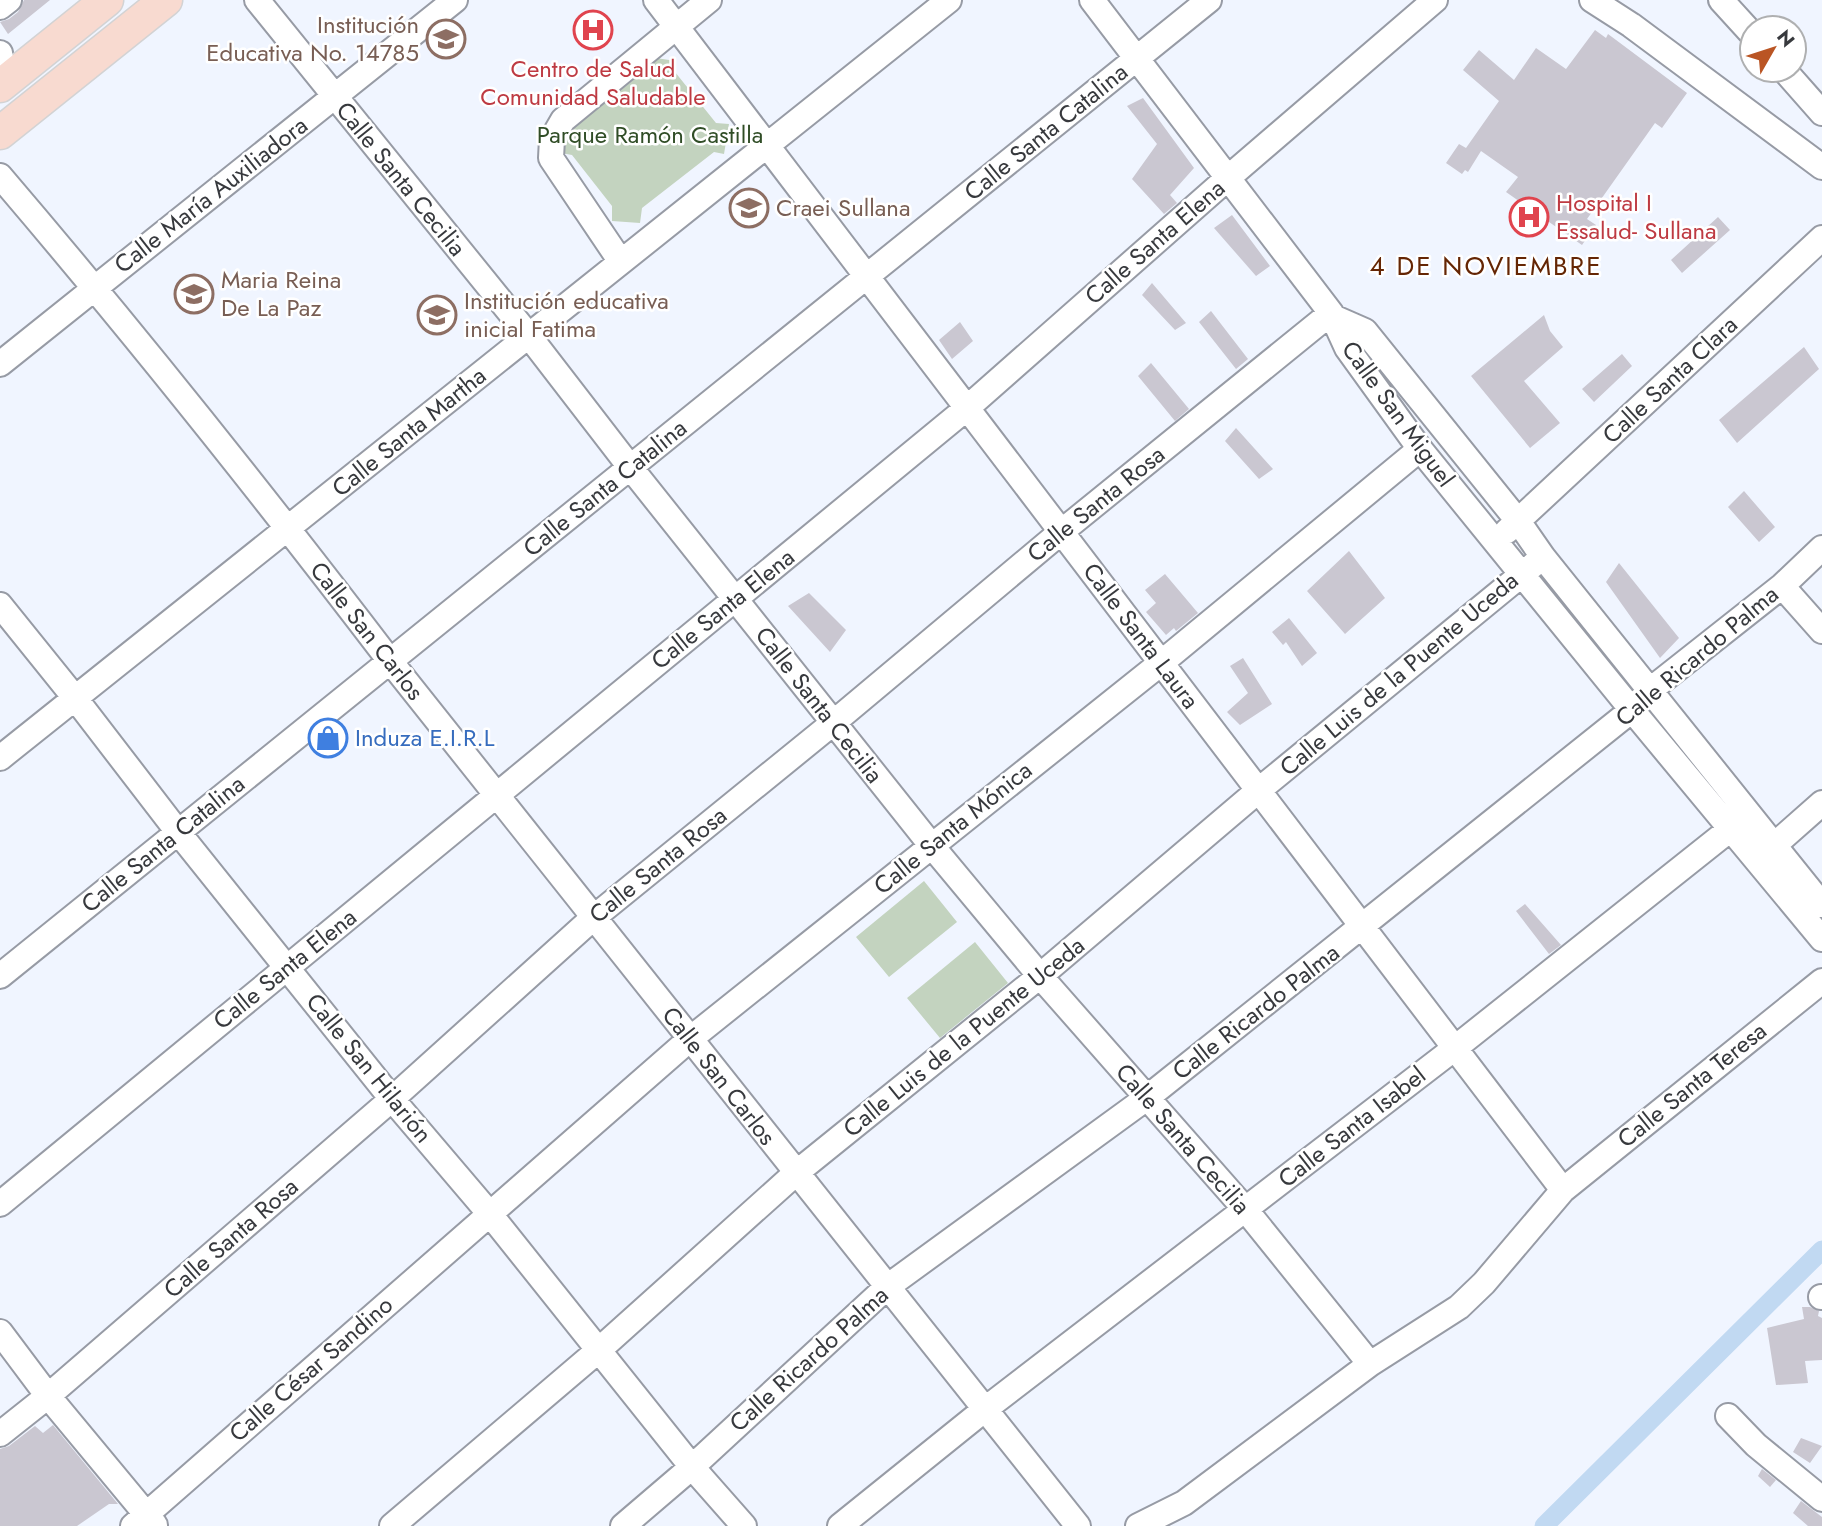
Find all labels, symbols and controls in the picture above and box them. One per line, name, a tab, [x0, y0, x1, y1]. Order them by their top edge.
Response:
place label: Institución Educativa No. 14785	[206, 7, 419, 70]
hospital icon: Centro de Salud Comunidad Saludable	[572, 9, 614, 51]
north arrow	[1738, 14, 1808, 84]
school or university icon: Institución Educativa No. 14785	[425, 18, 467, 60]
text: N	[1771, 24, 1801, 53]
place label: Centro de Salud Comunidad Saludable	[480, 51, 706, 114]
street label: Calle Santa Catalina	[956, 55, 1135, 209]
street label: Calle Santa Cecilia	[328, 94, 475, 264]
street label: Calle María Auxiliadora	[107, 108, 315, 281]
park label: Parque Ramón Castilla	[537, 117, 763, 152]
street label: Calle Santa Elena	[1077, 171, 1232, 312]
place label: Hospital I Essalud- Sullana	[1556, 185, 1717, 248]
school or university icon: Craei Sullana	[728, 187, 770, 229]
place label: Craei Sullana	[776, 190, 911, 225]
hospital icon: Hospital I Essalud- Sullana	[1508, 196, 1550, 238]
district label: 4 DE NOVIEMBRE	[1370, 247, 1602, 285]
place label: Maria Reina De La Paz	[221, 262, 341, 325]
school or university icon: Maria Reina De La Paz	[173, 273, 215, 315]
place label: Institución educativa inicial Fatima	[464, 283, 669, 346]
school or university icon: Institución educativa inicial Fatima	[416, 294, 458, 336]
street label: Calle Santa Clara	[1594, 308, 1745, 452]
street label: Calle San Miguel	[1333, 333, 1463, 494]
street label: Calle Santa Martha	[324, 358, 493, 505]
street label: Calle Santa Catalina	[515, 411, 694, 565]
street label: Calle Santa Rosa	[1019, 437, 1172, 570]
street label: Calle Santa Elena	[643, 540, 802, 677]
street label: Calle San Carlos	[302, 554, 433, 707]
street label: Calle Santa Laura	[1075, 555, 1208, 716]
street label: Calle Luis de la Puente Uceda	[1272, 563, 1526, 784]
street label: Calle Ricardo Palma	[1608, 577, 1786, 734]
street label: Calle Santa Cecilia	[747, 619, 892, 790]
shop icon: Induza E.I.R.L	[307, 717, 349, 759]
place label: Induza E.I.R.L	[355, 720, 495, 755]
street label: Calle Santa Mónica	[866, 753, 1039, 903]
street label: Calle Santa Catalina	[73, 767, 252, 921]
street label: Calle Santa Rosa	[581, 798, 734, 931]
street label: Calle Santa Elena	[205, 900, 364, 1037]
street label: Calle Luis de la Puente Uceda	[835, 928, 1092, 1145]
street label: Calle Ricardo Palma	[1165, 935, 1347, 1088]
street label: Calle San Hilarión	[298, 985, 441, 1150]
street label: Calle San Carlos	[654, 999, 785, 1152]
street label: Calle Santa Teresa	[1610, 1013, 1774, 1156]
street label: Calle Santa Cecilia	[1108, 1055, 1259, 1222]
street label: Calle Santa Isabel	[1270, 1058, 1433, 1196]
street label: Calle Santa Rosa	[156, 1169, 306, 1306]
street label: Calle Ricardo Palma	[721, 1278, 896, 1440]
street label: Calle César Sandino	[221, 1288, 400, 1450]

